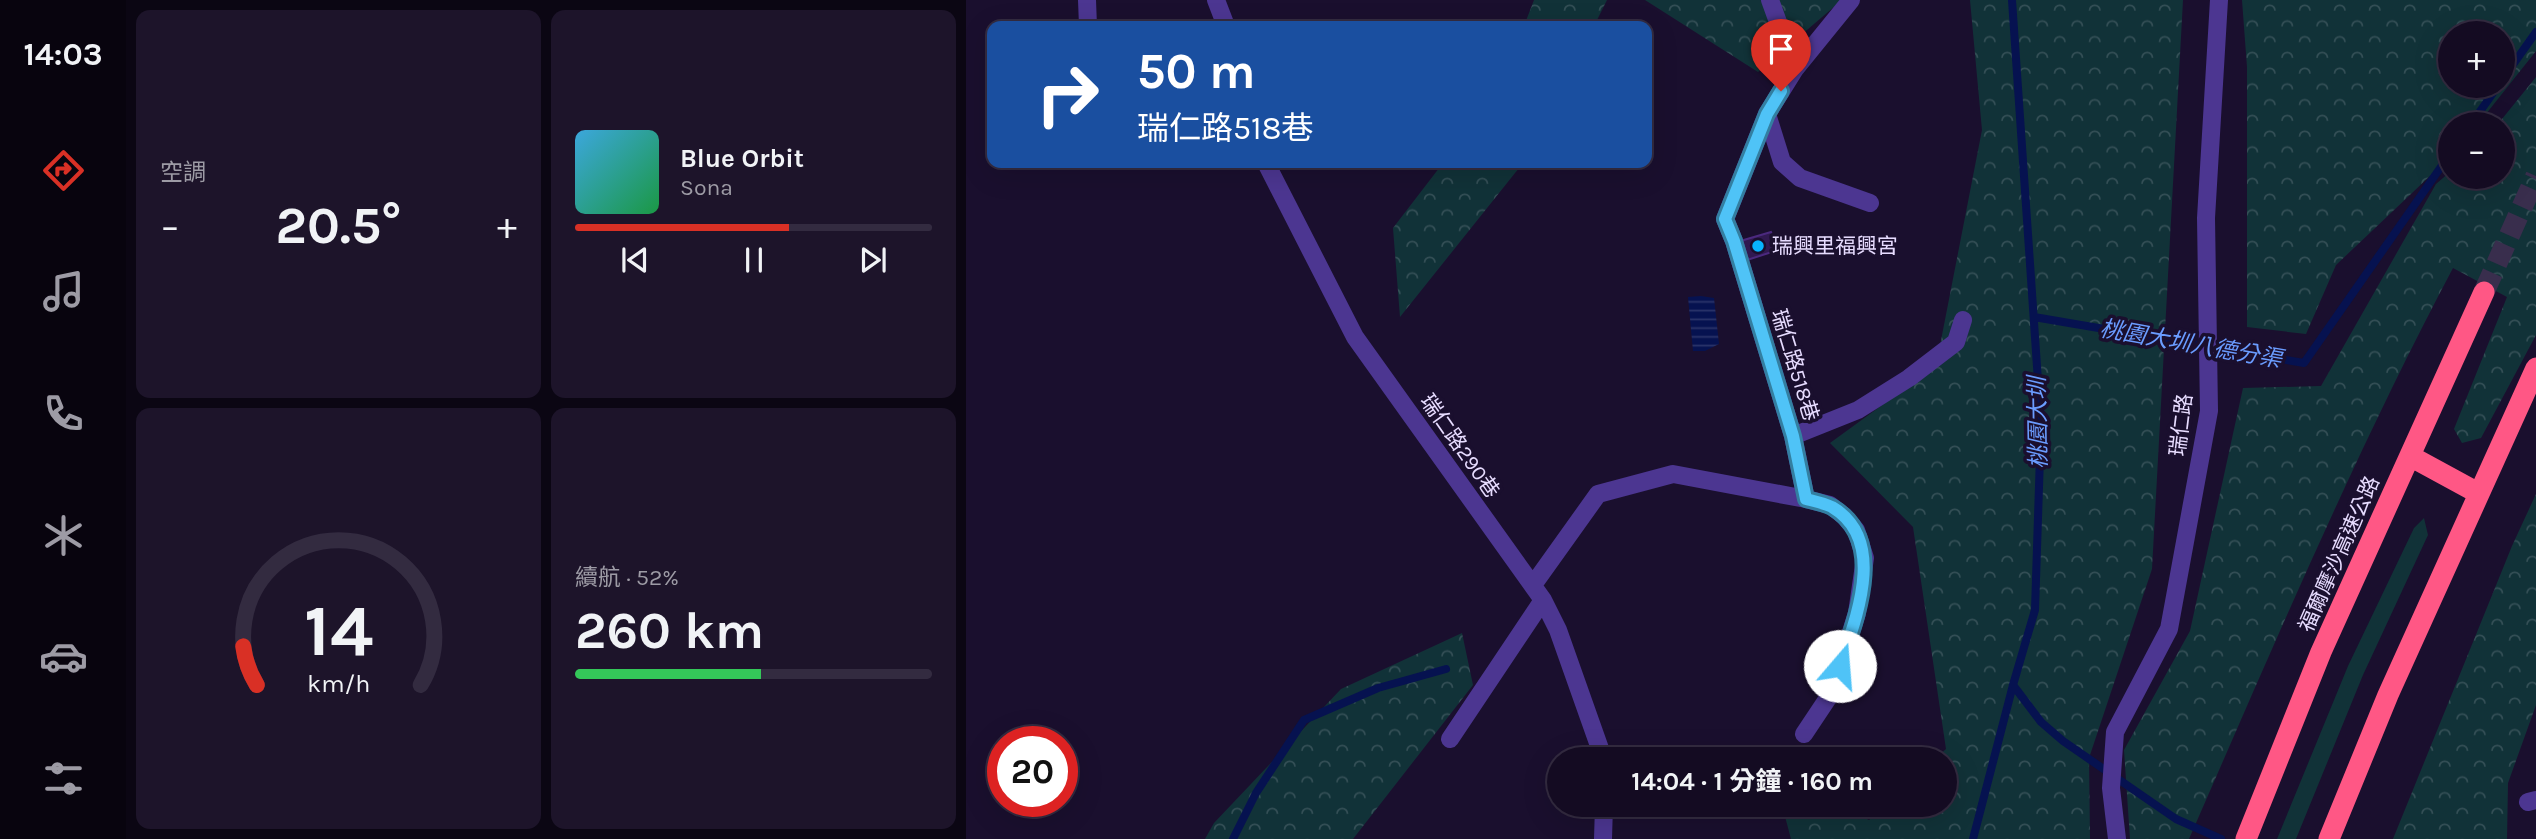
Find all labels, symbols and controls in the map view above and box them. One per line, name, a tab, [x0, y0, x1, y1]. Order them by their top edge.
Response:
pin	[1751, 19, 1811, 91]
map controls	[2438, 21, 2515, 189]
button: +	[2438, 21, 2515, 98]
icon: arrive	[1762, 30, 1800, 68]
text: 14:03	[23, 36, 103, 73]
text: 50 m	[1137, 43, 1255, 100]
icon: right	[1022, 49, 1113, 140]
text: 瑞仁路518巷	[1137, 110, 1313, 147]
button: −	[2438, 112, 2515, 189]
text: Blue Orbit	[680, 143, 804, 174]
icon: directions	[39, 146, 88, 195]
text: 空調	[160, 159, 206, 186]
text: Sona	[680, 174, 733, 201]
text: 20.5°	[276, 195, 402, 256]
text: −	[160, 204, 180, 249]
text: +	[497, 204, 517, 249]
place label: 瑞興里福興宮	[1772, 234, 1898, 258]
marker: 瑞興里福興宮	[1750, 238, 1766, 254]
icon: previous	[616, 241, 654, 279]
icon: pause	[735, 241, 773, 279]
icon: next	[854, 241, 892, 279]
icon: music	[39, 267, 88, 316]
street label: 瑞仁路518巷	[1767, 306, 1823, 424]
water label: 桃園大圳八德分渠	[2098, 315, 2287, 374]
water label: 桃園大圳	[2024, 374, 2052, 469]
icon: phone	[39, 389, 88, 438]
street label: 瑞仁路290巷	[1416, 390, 1504, 502]
street label: 瑞仁路	[2165, 392, 2197, 458]
street label: 福爾摩沙高速公路	[2294, 472, 2384, 636]
icon: climate	[39, 511, 88, 560]
text: 續航 · 52%	[575, 564, 679, 591]
text: 14	[304, 588, 373, 673]
text: 260 km	[575, 600, 764, 661]
position arrow	[1803, 629, 1877, 703]
icon: car	[39, 632, 88, 681]
text: km/h	[307, 668, 370, 697]
speed limit sign: 20	[987, 726, 1078, 817]
icon: filters	[39, 754, 88, 803]
text: 14:04 · 1 分鐘 · 160 m	[1631, 766, 1873, 797]

